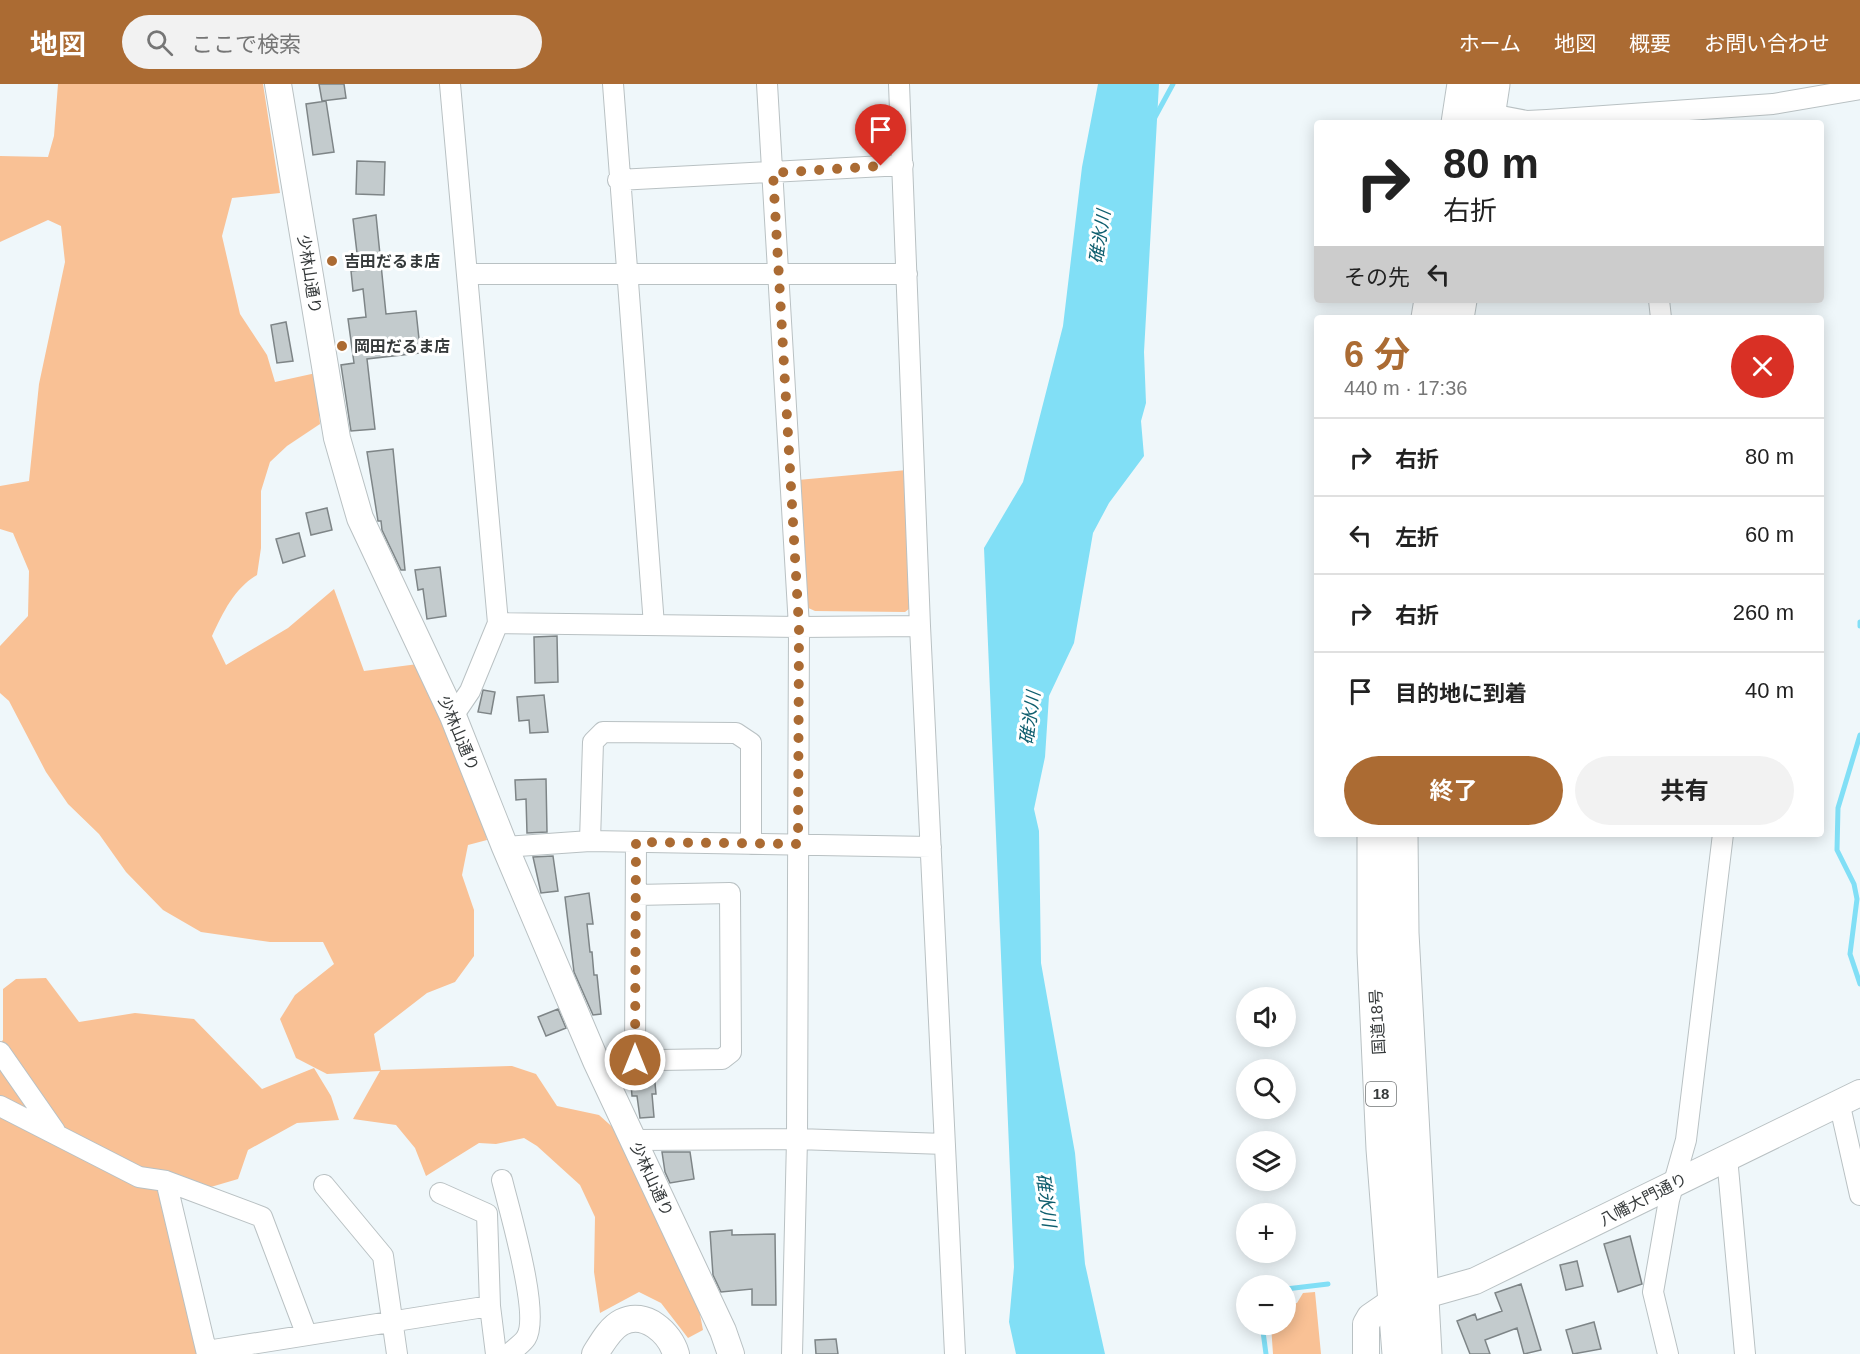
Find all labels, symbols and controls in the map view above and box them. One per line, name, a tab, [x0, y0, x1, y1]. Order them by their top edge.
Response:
search box	[122, 15, 542, 69]
icon: search	[143, 26, 176, 59]
text: 地図	[30, 29, 86, 60]
text: ここで検索	[191, 32, 301, 57]
text: ホーム	[1459, 32, 1521, 55]
text: 地図	[1554, 32, 1596, 55]
text: 概要	[1629, 32, 1671, 55]
text: お問い合わせ	[1704, 32, 1830, 55]
pin	[855, 104, 906, 166]
icon: arrive	[864, 113, 897, 146]
text: 80 m	[1443, 140, 1539, 187]
icon: right	[1344, 144, 1422, 222]
text: 右折	[1443, 196, 1497, 226]
water label: 碓氷川	[1086, 207, 1114, 265]
street label: 少林山通り	[295, 233, 324, 315]
place label: 吉田だるま店	[344, 253, 440, 270]
marker: 吉田だるま店	[325, 254, 339, 268]
icon: left	[1422, 258, 1455, 291]
text: その先	[1344, 265, 1410, 290]
text: 6 分	[1344, 334, 1410, 375]
button: close	[1731, 335, 1794, 398]
place label: 岡田だるま店	[354, 338, 450, 355]
marker: 岡田だるま店	[335, 339, 349, 353]
text: 440 m · 17:36	[1344, 377, 1467, 399]
icon: right	[1344, 441, 1377, 474]
text: 80 m	[1745, 444, 1794, 469]
text: 右折	[1395, 447, 1439, 472]
icon: left	[1344, 519, 1377, 552]
text: 60 m	[1745, 522, 1794, 547]
text: 左折	[1395, 525, 1439, 550]
icon: right	[1344, 597, 1377, 630]
text: 260 m	[1733, 600, 1794, 625]
text: 右折	[1395, 603, 1439, 628]
icon: arrive	[1344, 675, 1377, 708]
text: 40 m	[1745, 678, 1794, 703]
text: 目的地に到着	[1395, 681, 1527, 706]
water label: 碓氷川	[1016, 688, 1044, 746]
street label: 少林山通り	[435, 693, 482, 773]
button: 終了	[1344, 756, 1563, 825]
button: 共有	[1575, 756, 1794, 825]
map controls	[1236, 987, 1296, 1335]
button: sound	[1236, 987, 1296, 1047]
street label: 国道18号	[1367, 989, 1388, 1055]
position arrow	[603, 1028, 667, 1092]
button: search	[1236, 1059, 1296, 1119]
road number: 18	[1366, 1082, 1396, 1106]
button: layers	[1236, 1131, 1296, 1191]
street label: 少林山通り	[627, 1139, 676, 1219]
street label: 八幡大門通り	[1597, 1170, 1690, 1229]
water label: 碓氷川	[1033, 1172, 1059, 1230]
button: +	[1236, 1203, 1296, 1263]
button: −	[1236, 1275, 1296, 1335]

